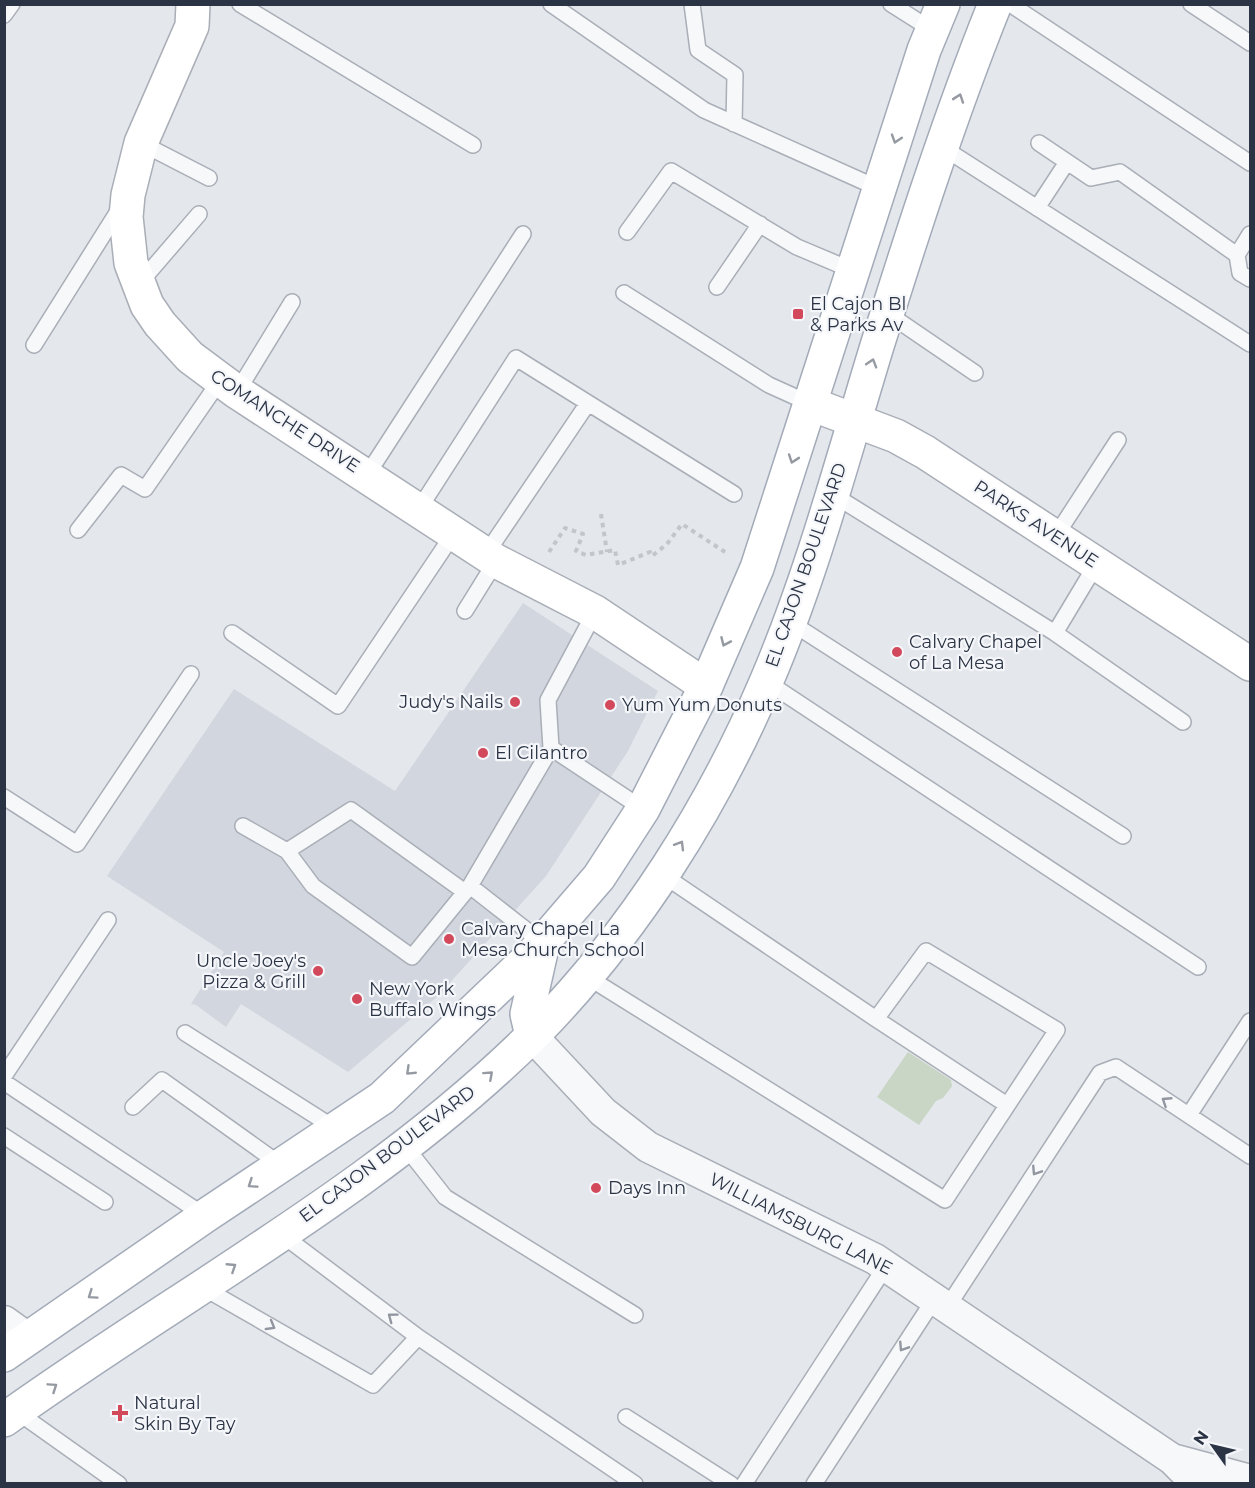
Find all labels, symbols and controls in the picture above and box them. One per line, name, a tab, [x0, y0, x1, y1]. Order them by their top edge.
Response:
one-way arrow	[952, 93, 964, 104]
one-way arrow	[891, 133, 903, 144]
place label: El Cajon Bl & Parks Av	[810, 293, 906, 336]
marker: El Cajon Bl & Parks Av	[791, 307, 805, 321]
one-way arrow	[865, 358, 877, 369]
street label: COMANCHE DRIVE	[206, 365, 364, 477]
one-way arrow	[787, 453, 800, 464]
street label: EL CAJON BOULEVARD	[761, 460, 851, 670]
street label: PARKS AVENUE	[970, 476, 1102, 572]
place label: Calvary Chapel of La Mesa	[909, 631, 1042, 674]
one-way arrow	[720, 635, 732, 646]
marker: Calvary Chapel of La Mesa	[890, 645, 904, 659]
place label: Judy's Nails	[398, 691, 503, 713]
place label: Yum Yum Donuts	[622, 694, 782, 716]
marker: Judy's Nails	[508, 695, 522, 709]
marker: Yum Yum Donuts	[603, 698, 617, 712]
place label: El Cilantro	[495, 742, 587, 764]
marker: El Cilantro	[476, 746, 490, 760]
one-way arrow	[673, 841, 685, 851]
place label: Calvary Chapel La Mesa Church School	[461, 918, 645, 961]
marker: Calvary Chapel La Mesa Church School	[442, 932, 456, 946]
place label: Uncle Joey's Pizza & Grill	[196, 950, 306, 993]
marker: Uncle Joey's Pizza & Grill	[311, 964, 325, 978]
place label: New York Buffalo Wings	[369, 978, 496, 1021]
marker: New York Buffalo Wings	[350, 992, 364, 1006]
one-way arrow	[407, 1064, 417, 1075]
one-way arrow	[482, 1071, 493, 1082]
street label: EL CAJON BOULEVARD	[295, 1081, 479, 1227]
one-way arrow	[1162, 1097, 1173, 1108]
one-way arrow	[1031, 1165, 1043, 1175]
street label: WILLIAMSBURG LANE	[706, 1168, 896, 1280]
one-way arrow	[248, 1177, 259, 1188]
place label: Days Inn	[608, 1177, 686, 1199]
marker: Days Inn	[589, 1181, 603, 1195]
one-way arrow	[226, 1262, 236, 1274]
one-way arrow	[87, 1288, 98, 1299]
one-way arrow	[387, 1314, 398, 1325]
one-way arrow	[265, 1319, 275, 1331]
one-way arrow	[899, 1341, 911, 1351]
one-way arrow	[46, 1383, 57, 1394]
place label: Natural Skin By Tay	[134, 1392, 236, 1435]
marker: Natural Skin By Tay	[111, 1404, 129, 1422]
north arrow	[1183, 1416, 1243, 1476]
text: N	[1189, 1427, 1212, 1449]

